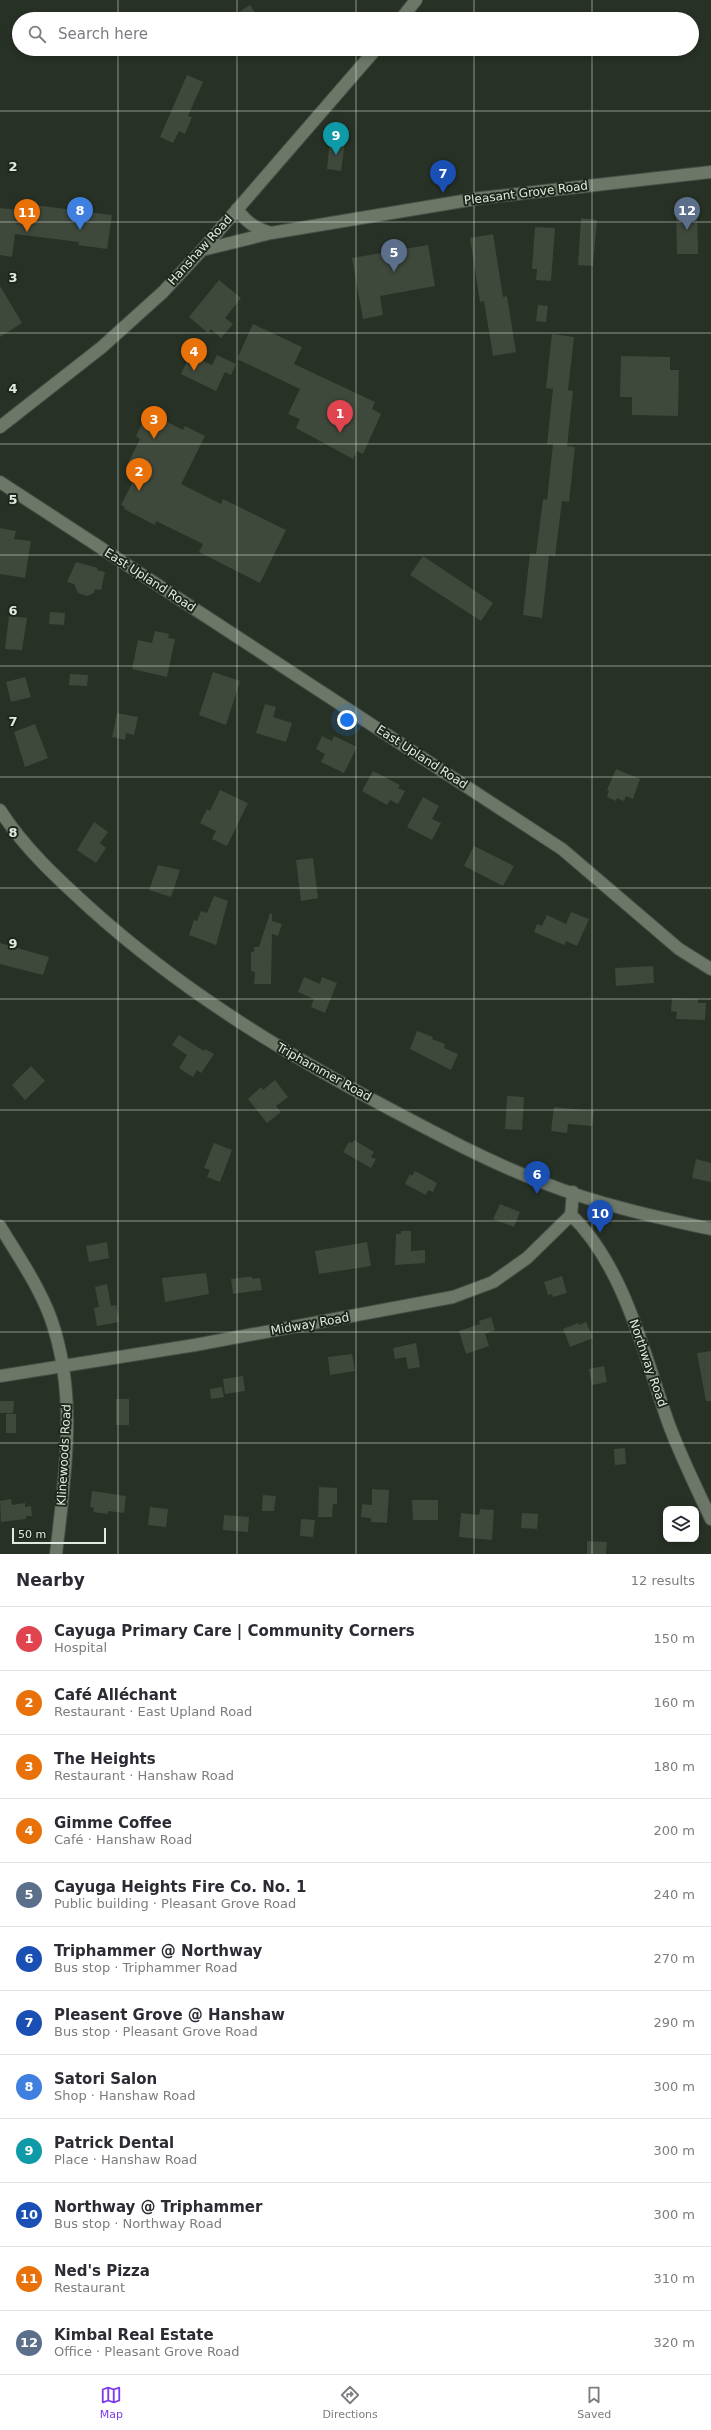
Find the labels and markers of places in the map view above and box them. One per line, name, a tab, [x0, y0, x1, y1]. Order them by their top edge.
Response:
pin: 9	[323, 122, 349, 155]
pin: 7	[430, 160, 456, 193]
pin: 8	[67, 197, 93, 230]
pin: 12	[674, 197, 700, 230]
pin: 11	[14, 199, 40, 232]
pin: 5	[381, 239, 407, 272]
pin: 4	[181, 338, 207, 371]
pin: 1	[327, 400, 353, 433]
pin: 3	[141, 406, 167, 439]
pin: 2	[126, 458, 152, 491]
pin: 6	[524, 1161, 550, 1194]
pin: 10	[587, 1200, 613, 1233]

